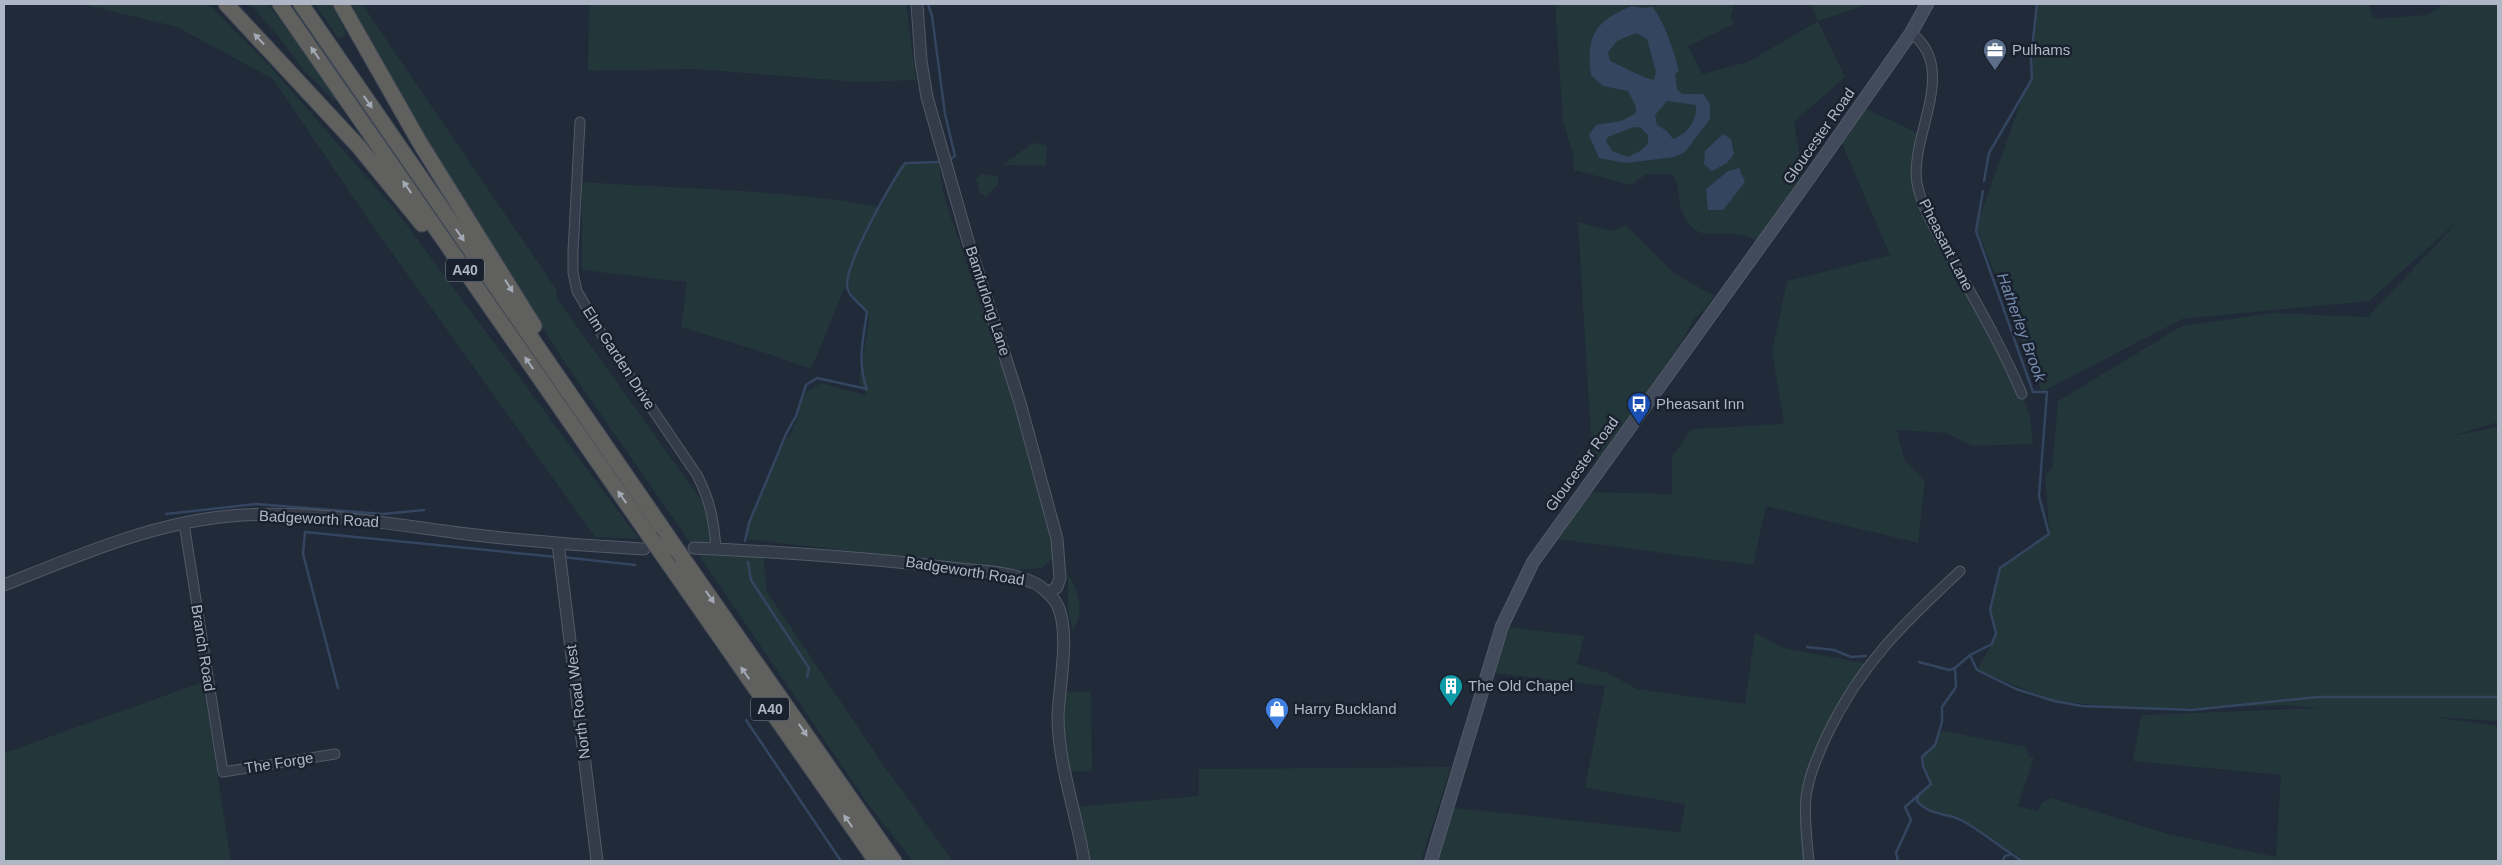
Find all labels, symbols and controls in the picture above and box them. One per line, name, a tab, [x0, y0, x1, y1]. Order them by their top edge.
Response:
one-way arrow	[253, 33, 265, 45]
office icon: Pulhams	[1982, 37, 2008, 71]
place label: Pulhams	[2012, 41, 2070, 58]
one-way arrow	[310, 46, 320, 60]
street label: Gloucester Road	[1779, 85, 1858, 187]
one-way arrow	[363, 95, 373, 108]
one-way arrow	[402, 180, 412, 193]
street label: Pheasant Lane	[1916, 196, 1977, 294]
one-way arrow	[455, 229, 465, 242]
street label: Bamfurlong Lane	[963, 244, 1014, 358]
road number: A40	[446, 258, 484, 282]
water label: Hatherley Brook	[1994, 270, 2049, 385]
one-way arrow	[505, 279, 514, 293]
street label: Elm Garden Drive	[580, 303, 659, 412]
one-way arrow	[524, 357, 534, 370]
bus stop icon: Pheasant Inn	[1626, 391, 1652, 425]
place label: Pheasant Inn	[1656, 395, 1744, 412]
street label: Gloucester Road	[1542, 413, 1622, 514]
one-way arrow	[617, 490, 627, 504]
street label: Badgeworth Road	[259, 507, 379, 530]
street label: Badgeworth Road	[904, 553, 1026, 588]
one-way arrow	[705, 590, 715, 604]
street label: Branch Road	[188, 603, 219, 692]
street label: North Road West	[562, 643, 593, 760]
one-way arrow	[740, 667, 750, 680]
building icon: The Old Chapel	[1438, 673, 1464, 707]
place label: The Old Chapel	[1468, 677, 1573, 694]
shop icon: Harry Buckland	[1264, 696, 1290, 730]
road number: A40	[751, 698, 789, 721]
place label: Harry Buckland	[1294, 700, 1397, 717]
one-way arrow	[798, 724, 808, 737]
street label: The Forge	[243, 749, 314, 776]
one-way arrow	[843, 814, 853, 828]

